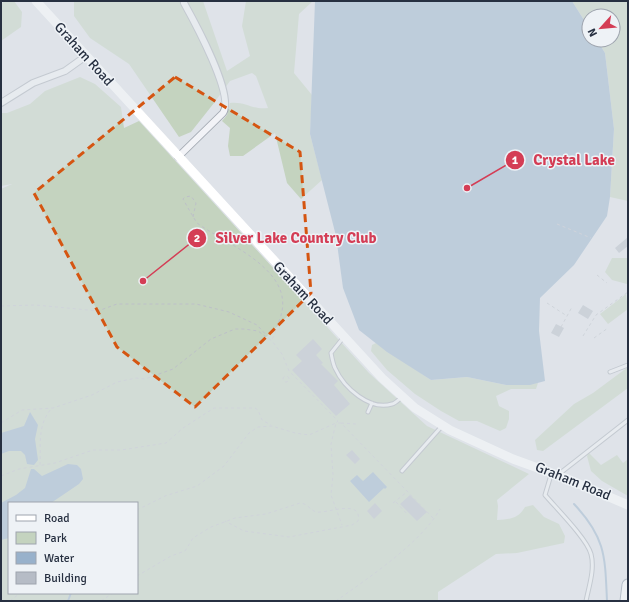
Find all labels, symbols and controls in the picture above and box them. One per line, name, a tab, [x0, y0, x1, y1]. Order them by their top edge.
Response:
north arrow	[581, 8, 621, 48]
street label: Graham Road	[51, 19, 117, 89]
text: N	[585, 26, 600, 39]
callout: Crystal Lake	[505, 147, 623, 174]
text: Crystal Lake	[533, 151, 615, 169]
text: 1	[512, 153, 519, 168]
callout: Silver Lake Country Club	[187, 225, 384, 252]
text: Silver Lake Country Club	[215, 229, 377, 247]
text: 2	[194, 231, 200, 246]
street label: Graham Road	[269, 258, 337, 328]
street label: Graham Road	[533, 458, 613, 504]
legend	[8, 502, 138, 594]
text: Road	[44, 511, 70, 526]
text: Park	[44, 531, 67, 546]
text: Water	[44, 551, 75, 566]
text: Building	[44, 571, 87, 586]

